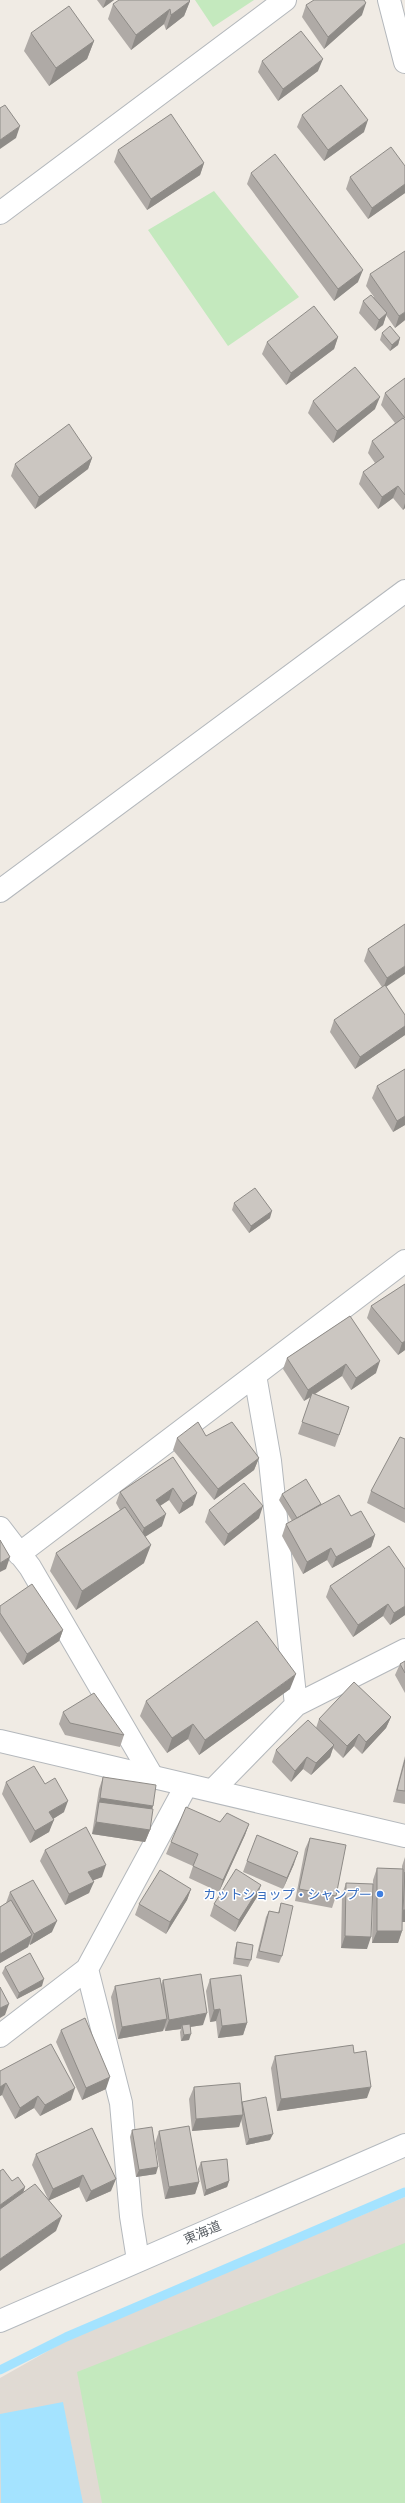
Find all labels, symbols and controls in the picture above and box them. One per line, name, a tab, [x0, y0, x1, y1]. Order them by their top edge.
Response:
place label: カットショップ・シャンプー	[203, 1885, 372, 1903]
marker: カットショップ・シャンプー	[375, 1889, 385, 1899]
street label: 東海道	[181, 2216, 223, 2248]

